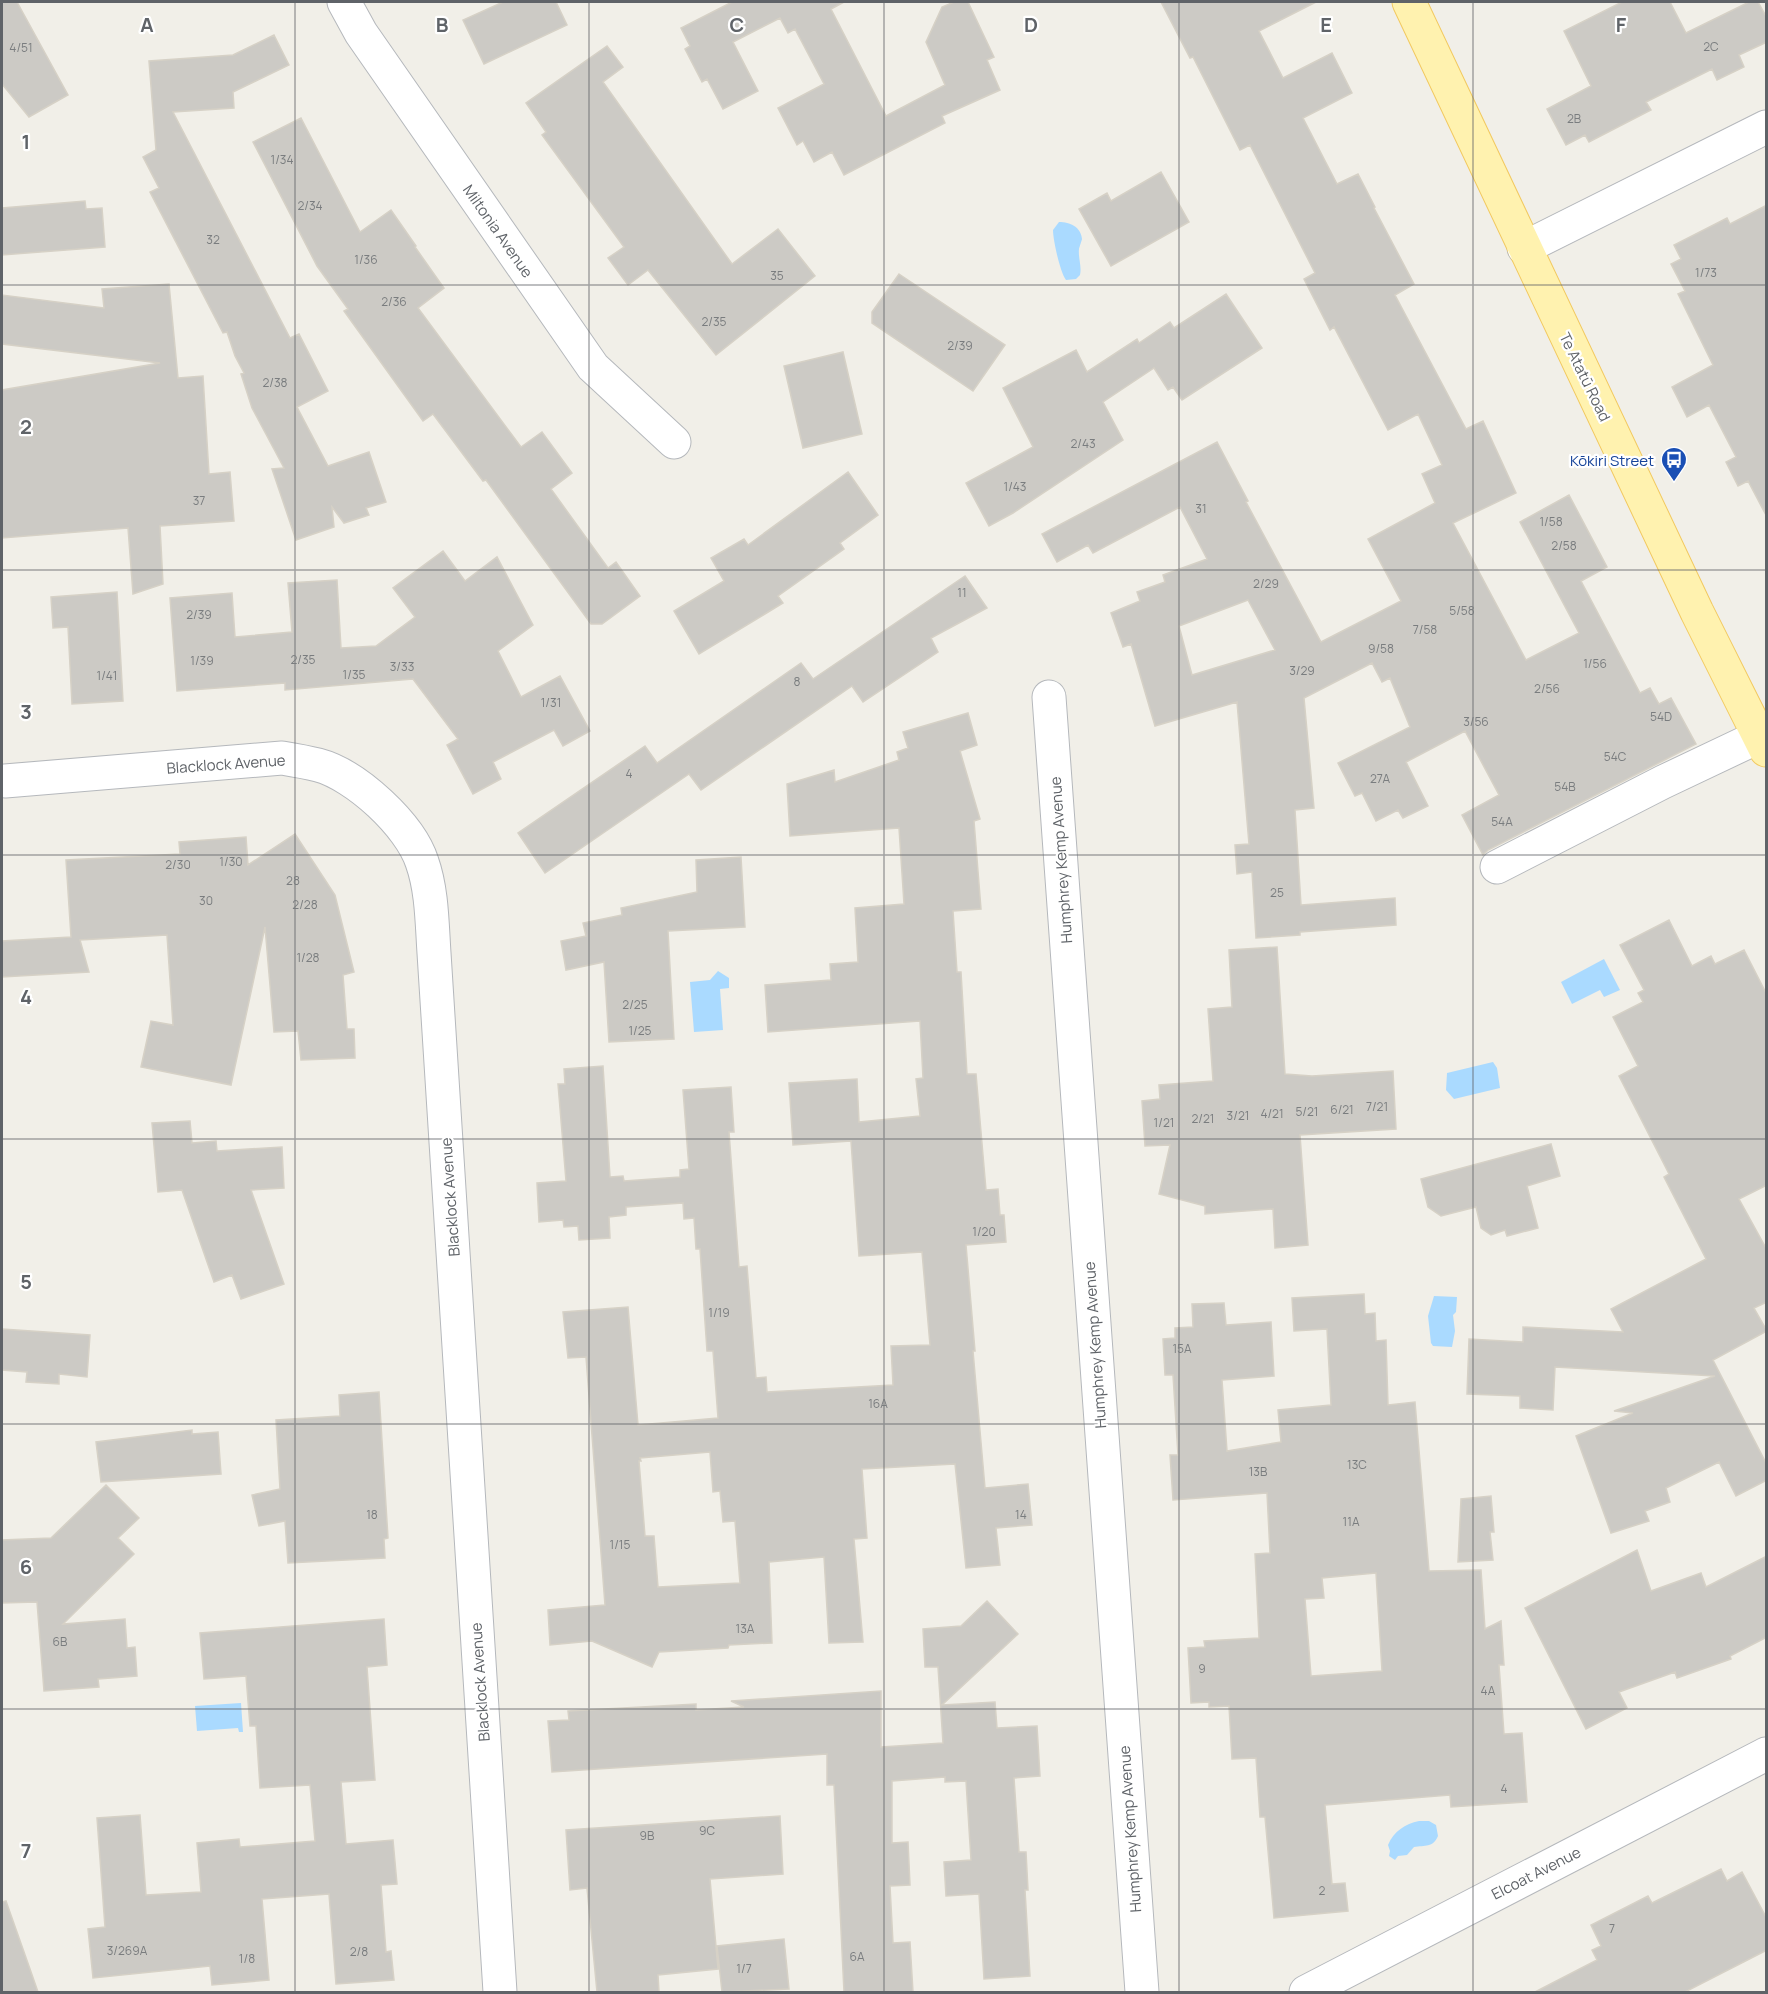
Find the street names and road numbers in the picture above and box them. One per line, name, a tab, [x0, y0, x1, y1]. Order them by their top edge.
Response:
street label: Miltonia Avenue	[458, 180, 538, 282]
street label: Te Atatū Road	[1554, 329, 1616, 425]
street label: Blacklock Avenue	[166, 749, 286, 779]
street label: Humphrey Kemp Avenue	[1045, 776, 1077, 944]
street label: Blacklock Avenue	[435, 1137, 465, 1257]
street label: Humphrey Kemp Avenue	[1079, 1261, 1111, 1429]
street label: Blacklock Avenue	[465, 1622, 495, 1742]
street label: Humphrey Kemp Avenue	[1114, 1745, 1146, 1913]
street label: Elcoat Avenue	[1488, 1841, 1584, 1905]

